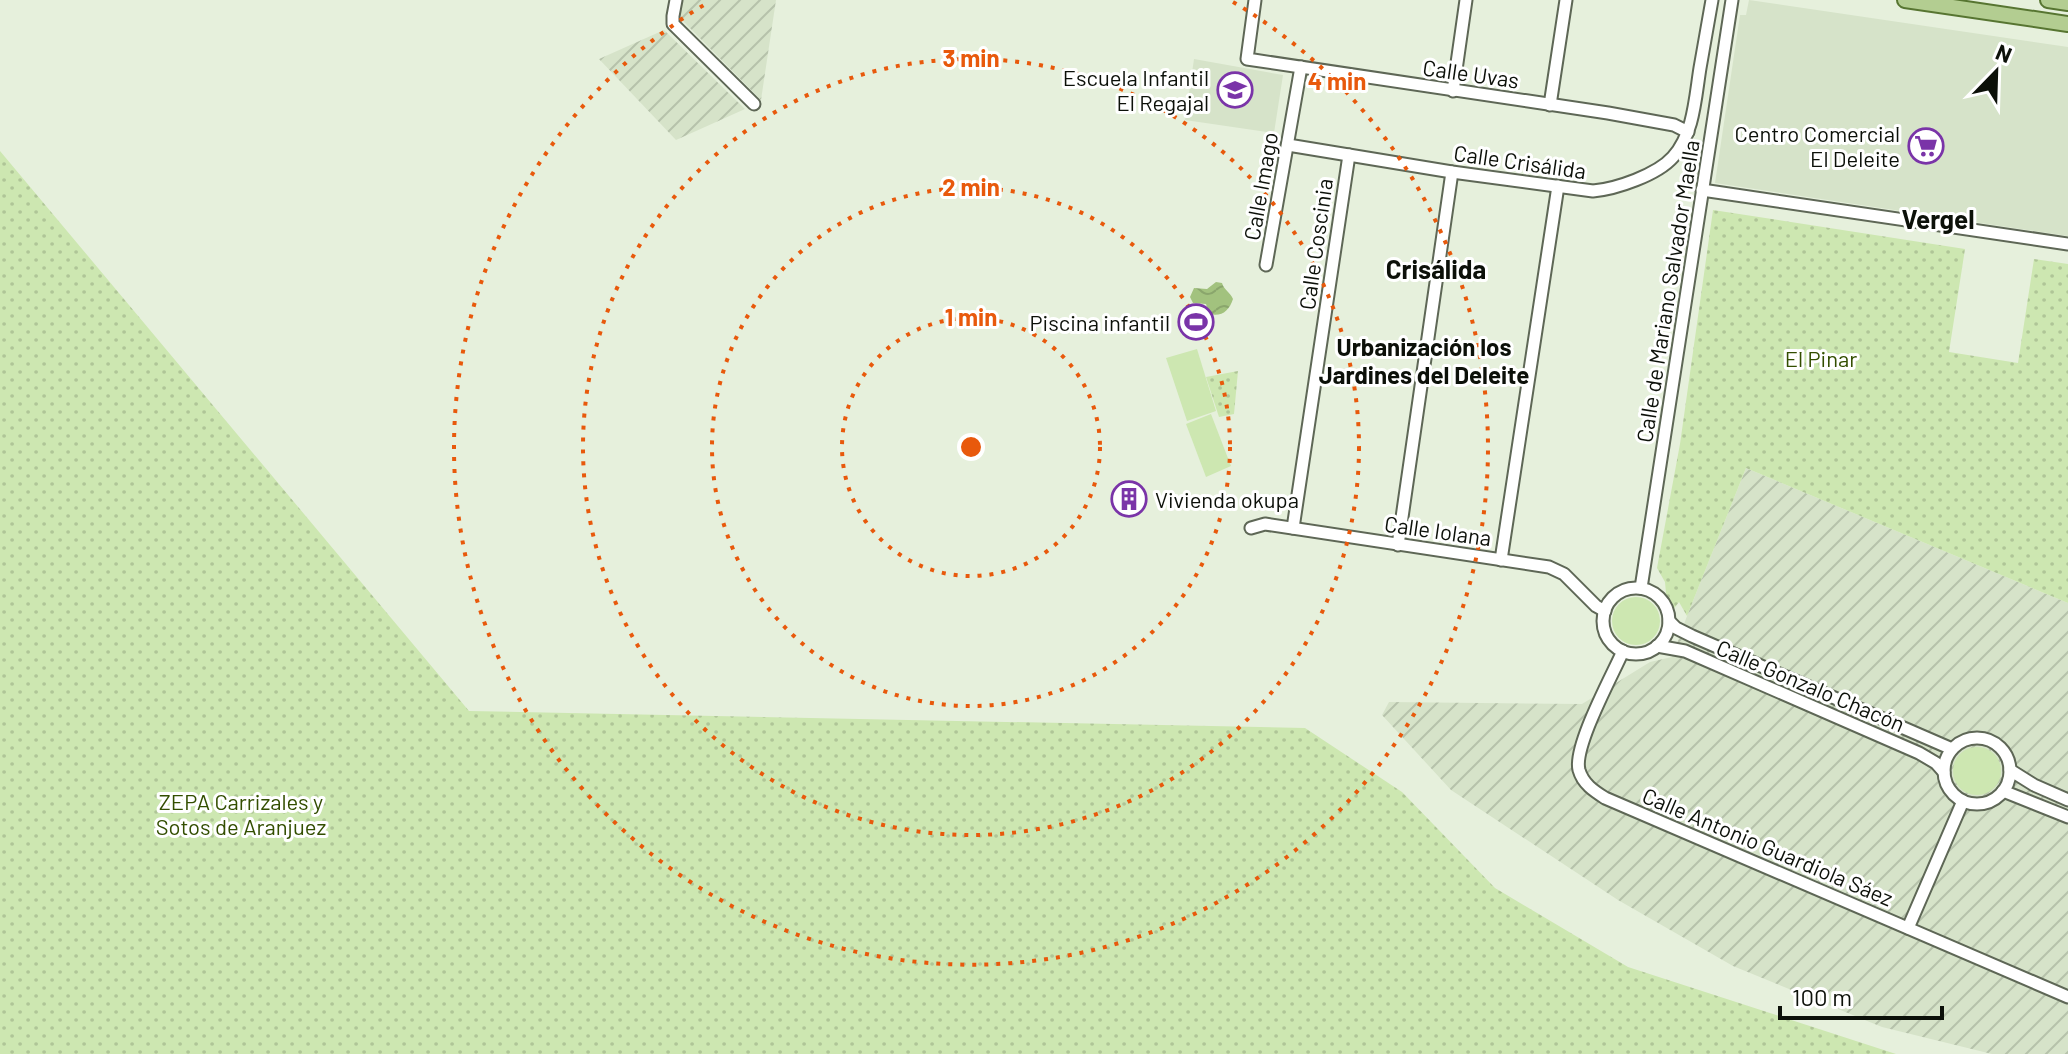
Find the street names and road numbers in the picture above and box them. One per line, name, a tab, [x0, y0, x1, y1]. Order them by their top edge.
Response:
street label: Calle Uvas	[1421, 53, 1521, 93]
street label: Calle Imago	[1238, 130, 1282, 242]
street label: Calle de Mariano Salvador Maella	[1630, 138, 1704, 444]
street label: Calle Crisálida	[1452, 139, 1588, 183]
street label: Calle Coscinia	[1293, 177, 1337, 311]
street label: Calle Iolana	[1383, 510, 1493, 550]
street label: Calle Gonzalo Chacón	[1713, 634, 1909, 736]
street label: Calle Antonio Guardiola Sáez	[1639, 781, 1897, 911]

